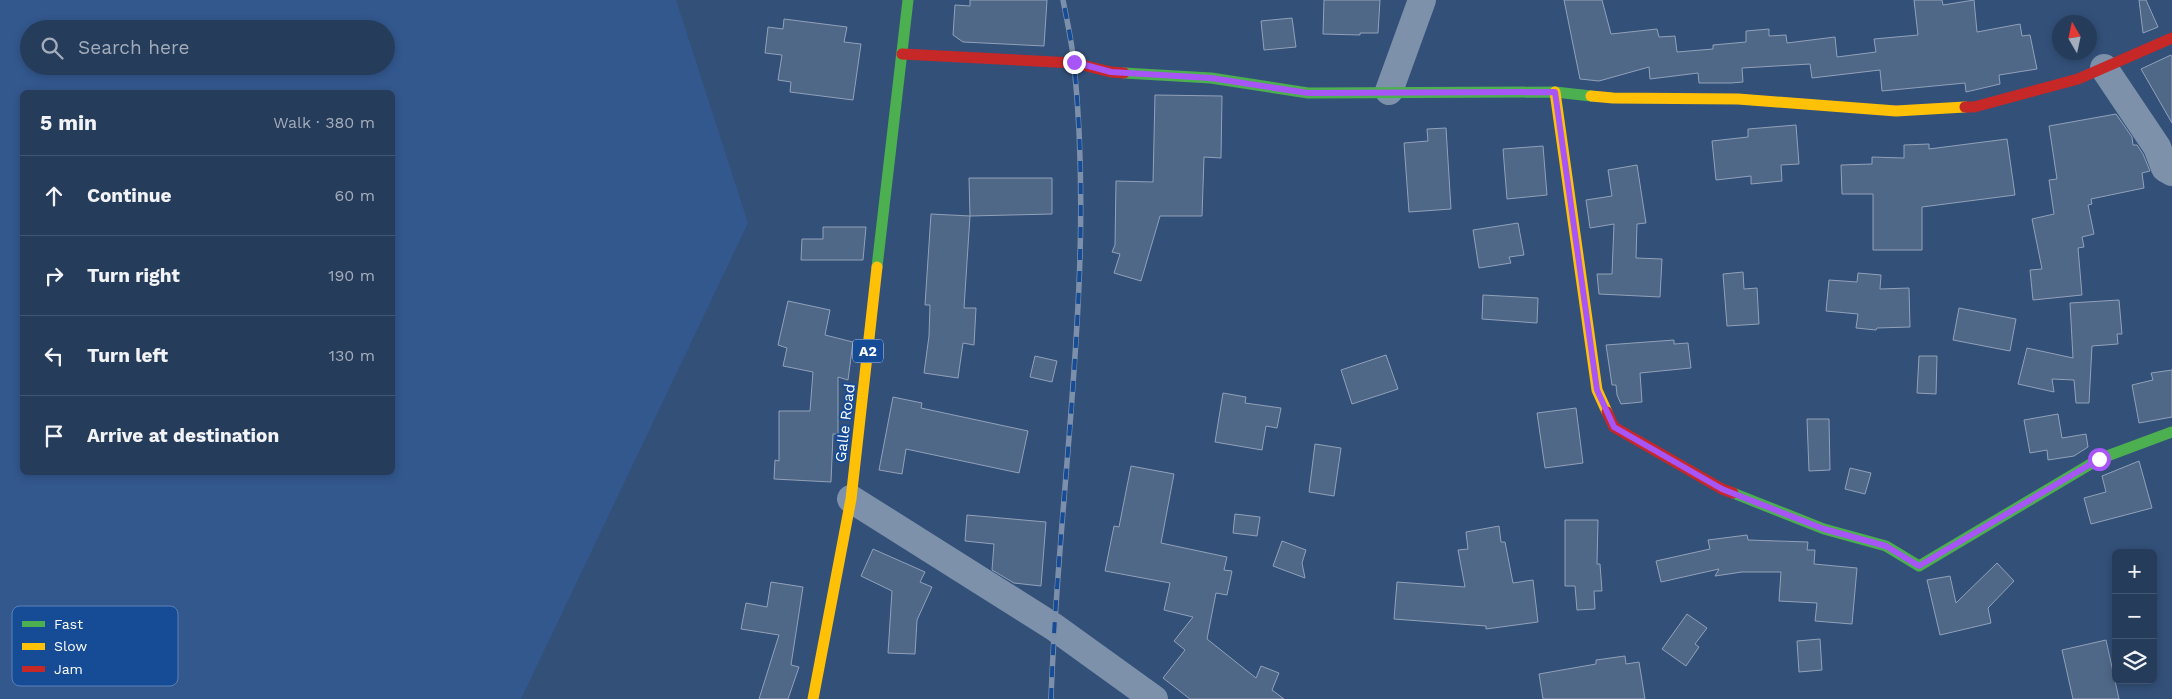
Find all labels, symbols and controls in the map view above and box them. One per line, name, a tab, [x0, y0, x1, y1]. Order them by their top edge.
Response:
north arrow	[2052, 15, 2097, 60]
search box	[20, 20, 395, 75]
icon: search	[38, 34, 66, 62]
text: Search here	[78, 36, 189, 59]
route end	[1063, 51, 1086, 74]
text: 5 min	[40, 110, 97, 135]
text: Walk · 380 m	[273, 113, 375, 132]
icon: ahead	[40, 182, 68, 210]
text: Continue	[87, 184, 171, 207]
text: 60 m	[335, 186, 375, 205]
icon: right	[40, 262, 68, 290]
text: Turn right	[87, 264, 180, 287]
text: 190 m	[328, 266, 375, 285]
road number: A2	[853, 340, 883, 362]
icon: left	[40, 342, 68, 370]
text: Turn left	[87, 344, 168, 367]
text: 130 m	[329, 346, 375, 365]
street label: Galle Road	[831, 383, 859, 463]
icon: arrive	[40, 422, 68, 450]
text: Arrive at destination	[87, 424, 279, 447]
route start	[2088, 448, 2111, 471]
map controls	[2112, 549, 2157, 684]
button: +	[2112, 549, 2157, 594]
button: −	[2112, 594, 2157, 639]
legend	[12, 606, 178, 686]
text: Fast	[54, 616, 83, 632]
text: Slow	[54, 638, 87, 654]
button: layers	[2112, 639, 2157, 684]
text: Jam	[54, 661, 83, 677]

